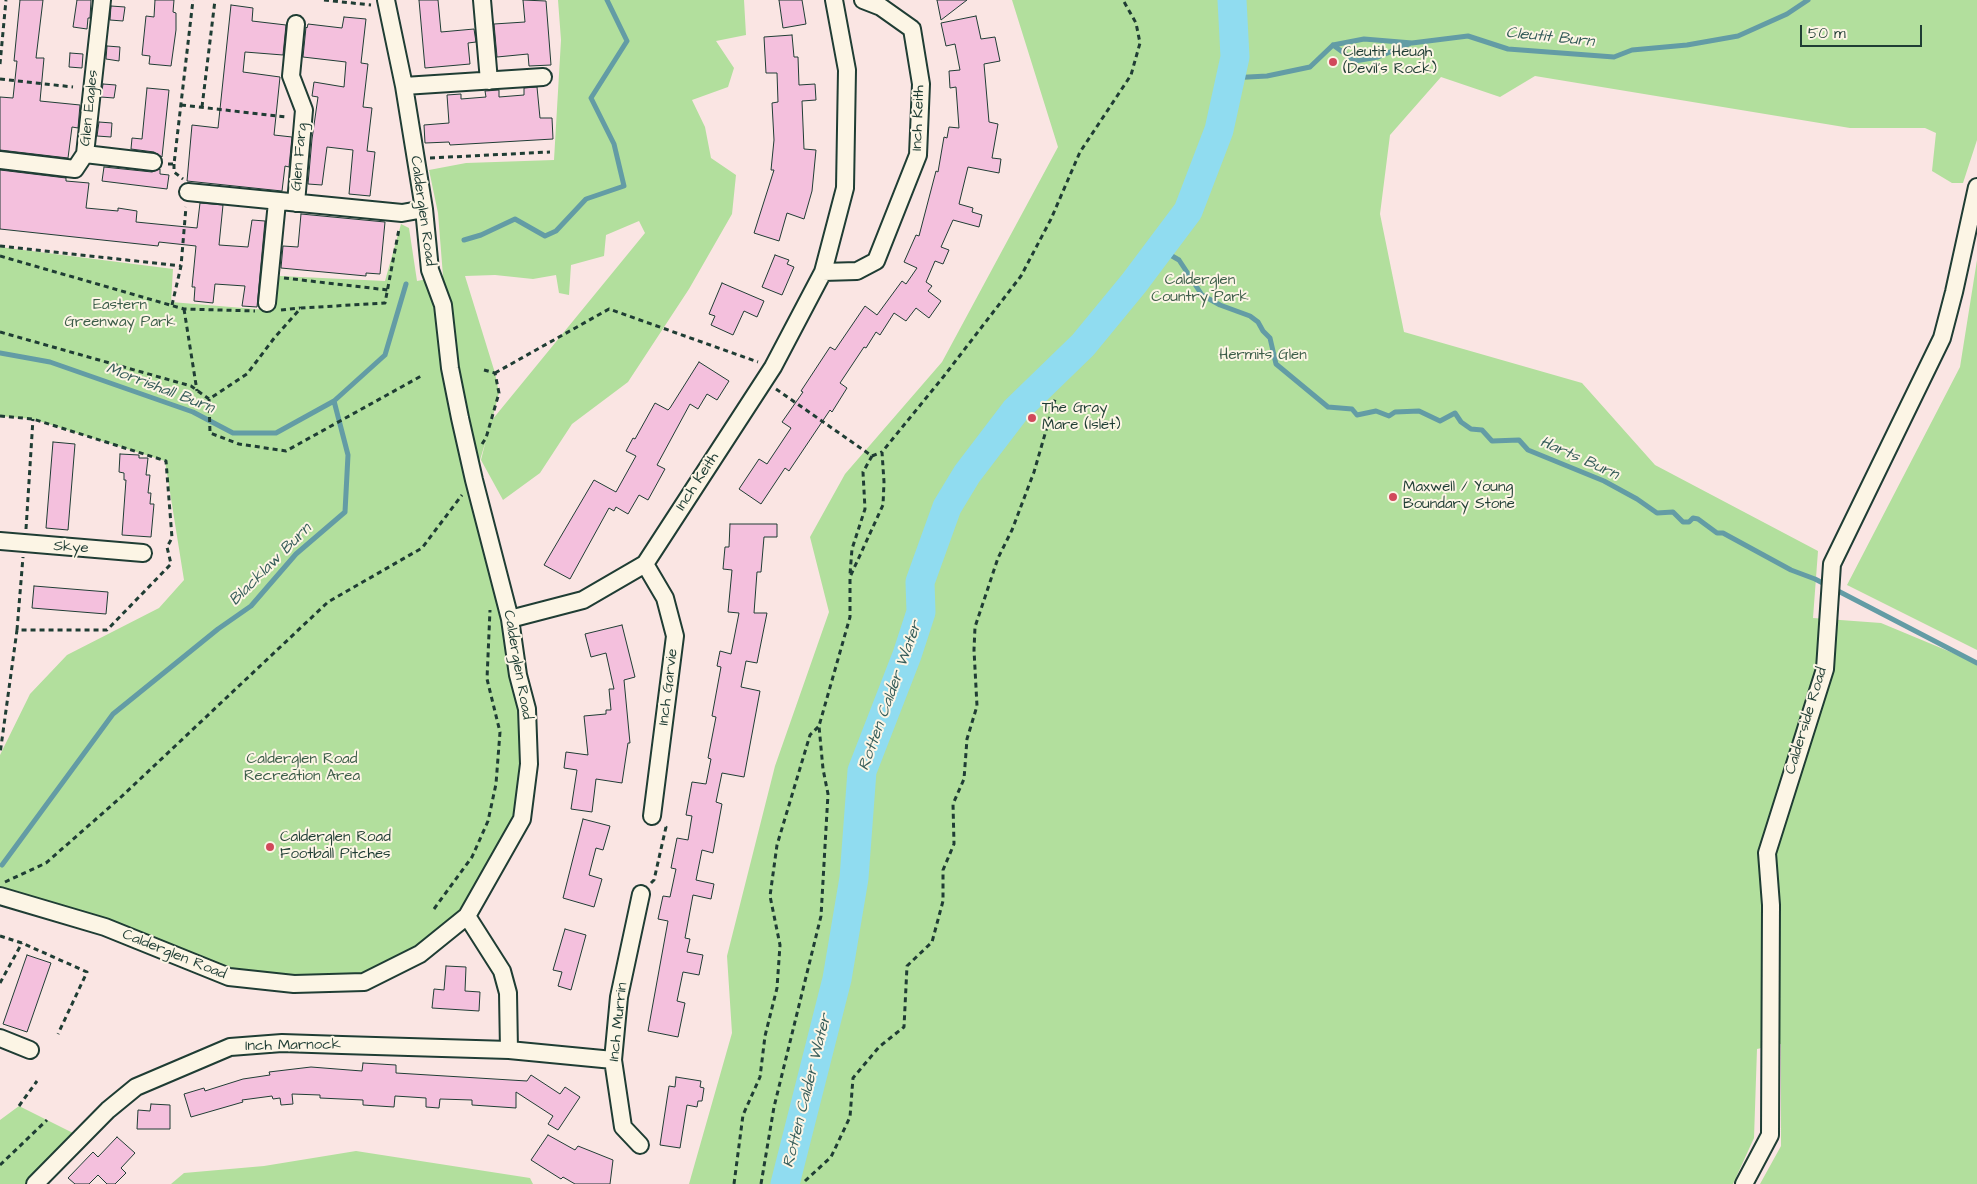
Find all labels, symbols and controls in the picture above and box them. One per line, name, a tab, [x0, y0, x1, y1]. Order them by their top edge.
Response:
scale bar	[1802, 15, 1924, 47]
text: 50 m	[1808, 23, 1846, 44]
water label: Cleutit Burn	[1505, 24, 1595, 52]
place label: Cleutit Heugh (Devil's Rock)	[1343, 44, 1437, 79]
marker: Cleutit Heugh (Devil's Rock)	[1327, 56, 1339, 68]
street label: Glen Eagles	[77, 69, 103, 147]
street label: Inch Keith	[909, 85, 929, 151]
street label: Glen Farg	[288, 122, 312, 192]
street label: Calderglen Road	[405, 155, 439, 267]
park label: Calderglen Country Park	[1151, 272, 1249, 307]
park label: Eastern Greenway Park	[64, 297, 176, 332]
park label: Hermits Glen	[1219, 347, 1307, 365]
water label: Morrishall Burn	[103, 360, 217, 418]
place label: The Gray Mare (Islet)	[1042, 400, 1121, 435]
marker: The Gray Mare (Islet)	[1026, 412, 1038, 424]
water label: Harts Burn	[1537, 433, 1621, 485]
street label: Inch Keith	[673, 450, 723, 514]
place label: Maxwell / Young Boundary Stone	[1403, 479, 1515, 514]
marker: Maxwell / Young Boundary Stone	[1387, 491, 1399, 503]
water label: Blacklaw Burn	[226, 520, 316, 610]
street label: Skye	[53, 538, 89, 558]
street label: Calderglen Road	[499, 609, 535, 721]
water label: Rotten Calder Water	[855, 619, 927, 773]
street label: Inch Garvie	[655, 648, 683, 726]
street label: Calderside Road	[1782, 665, 1832, 777]
park label: Calderglen Road Recreation Area	[244, 751, 360, 786]
place label: Calderglen Road Football Pitches	[280, 829, 391, 864]
marker: Calderglen Road Football Pitches	[264, 841, 276, 853]
street label: Calderglen Road	[119, 926, 229, 984]
street label: Inch Murrin	[606, 982, 632, 1062]
water label: Rotten Calder Water	[780, 1012, 836, 1170]
street label: Inch Marnock	[245, 1036, 341, 1056]

